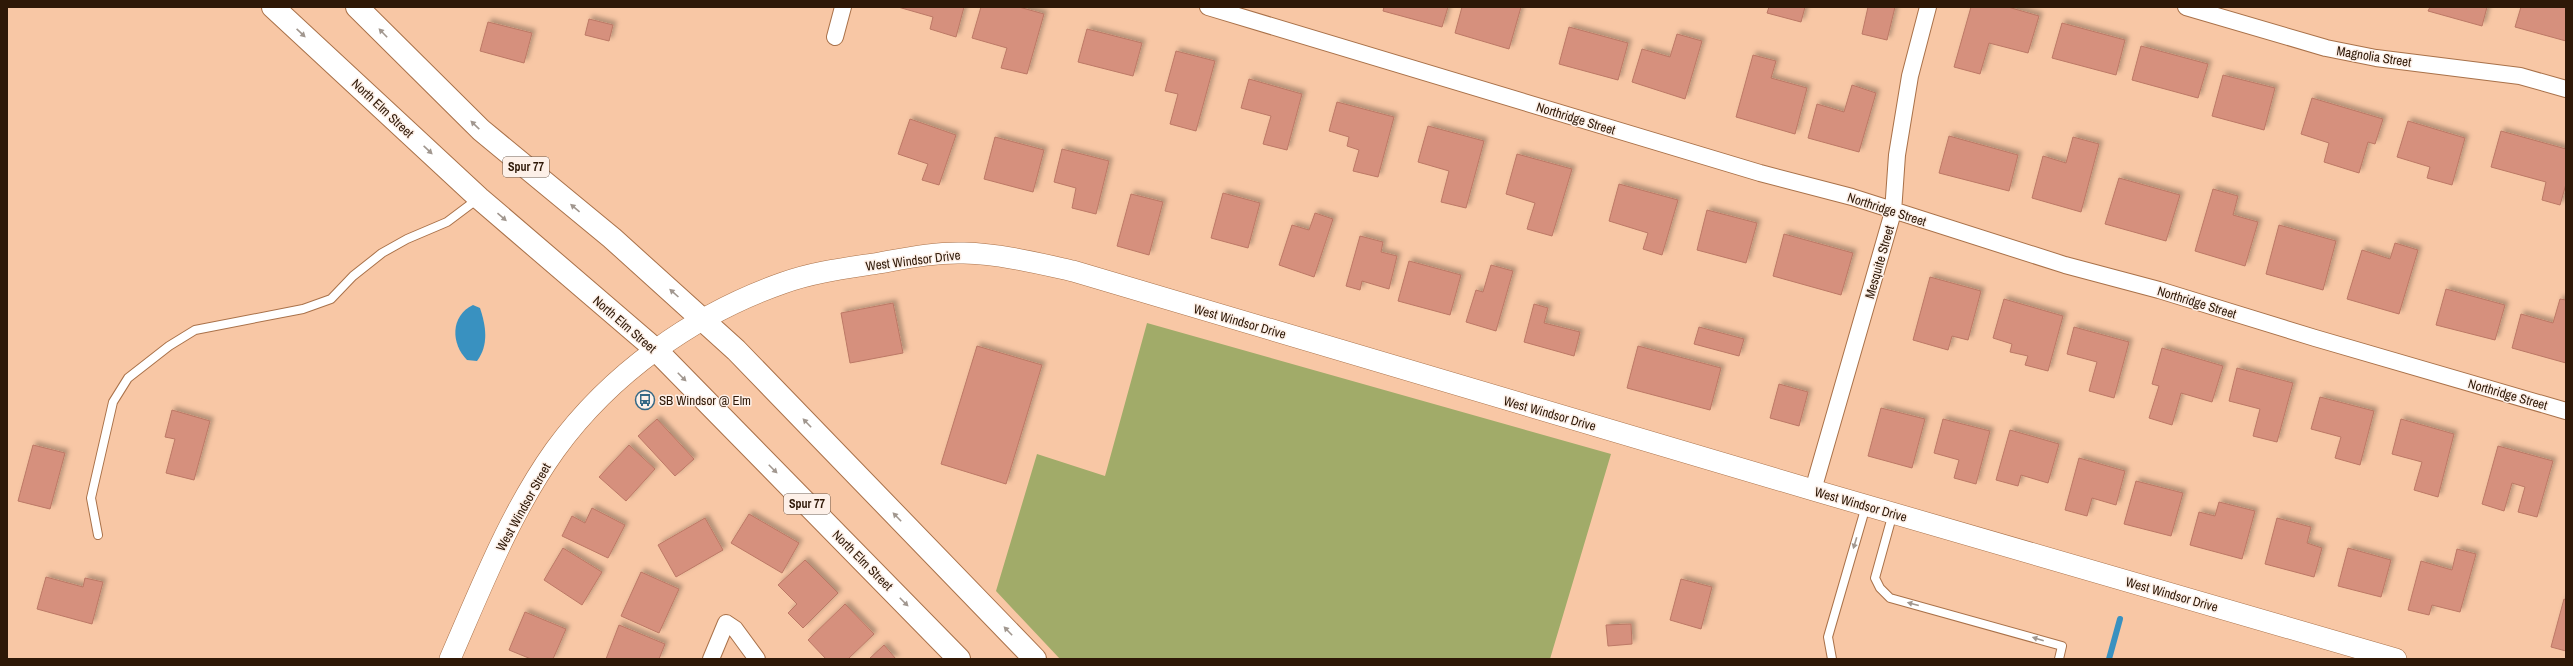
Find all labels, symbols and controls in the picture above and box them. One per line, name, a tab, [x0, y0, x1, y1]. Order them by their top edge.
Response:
one-way arrow	[378, 28, 388, 38]
one-way arrow	[296, 29, 306, 38]
street label: Magnolia Street	[2335, 42, 2412, 71]
street label: North Elm Street	[348, 75, 417, 141]
street label: Northridge Street	[1534, 98, 1617, 139]
one-way arrow	[470, 120, 480, 130]
one-way arrow	[423, 145, 433, 155]
road number: Spur 77	[503, 157, 549, 177]
street label: Northridge Street	[1845, 189, 1928, 230]
one-way arrow	[570, 203, 581, 212]
one-way arrow	[497, 213, 507, 222]
street label: Mesquite Street	[1861, 224, 1898, 301]
street label: West Windsor Drive	[865, 246, 961, 275]
street label: Northridge Street	[2155, 282, 2238, 323]
one-way arrow	[669, 289, 678, 298]
street label: North Elm Street	[589, 292, 660, 357]
street label: West Windsor Drive	[1192, 300, 1288, 343]
one-way arrow	[677, 372, 687, 382]
street label: Northridge Street	[2466, 375, 2550, 414]
bus stop icon: SB Windsor @ Elm	[634, 389, 656, 411]
place label: SB Windsor @ Elm	[659, 392, 751, 409]
street label: West Windsor Drive	[1502, 392, 1598, 435]
one-way arrow	[802, 418, 811, 428]
street label: West Windsor Street	[492, 460, 555, 554]
one-way arrow	[768, 464, 778, 474]
street label: West Windsor Drive	[1813, 483, 1909, 526]
road number: Spur 77	[784, 494, 830, 514]
one-way arrow	[892, 512, 902, 522]
street label: North Elm Street	[829, 526, 897, 594]
one-way arrow	[1852, 537, 1858, 549]
street label: West Windsor Drive	[2124, 573, 2220, 616]
one-way arrow	[899, 597, 909, 607]
one-way arrow	[1906, 601, 1918, 607]
one-way arrow	[1003, 626, 1012, 636]
one-way arrow	[2031, 636, 2043, 642]

